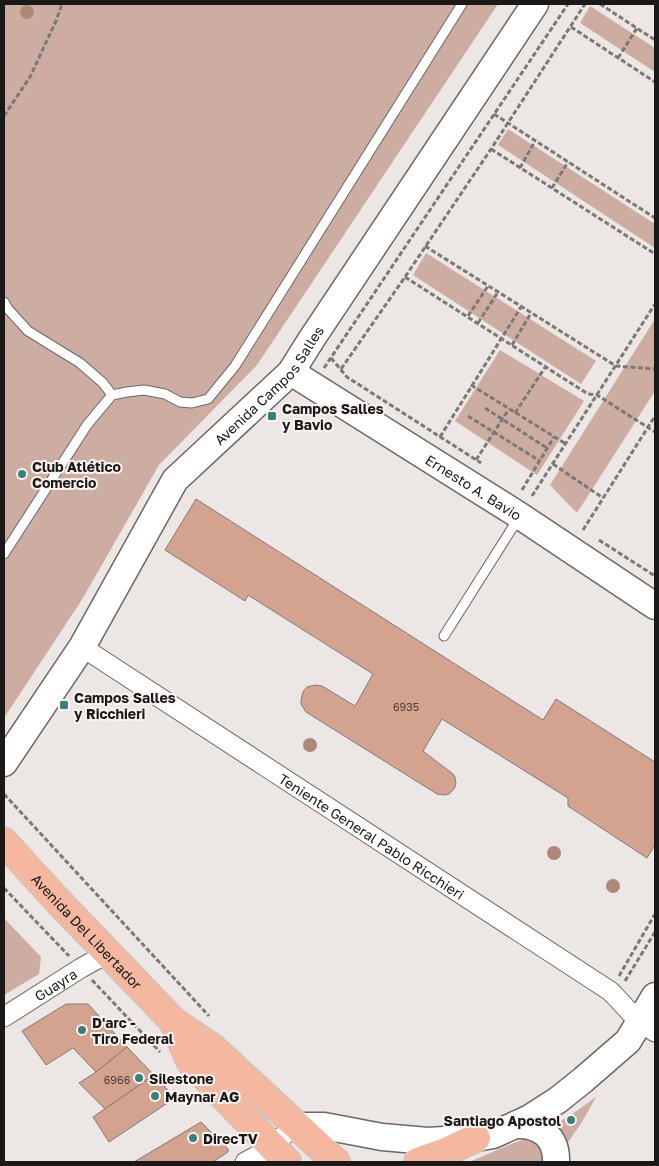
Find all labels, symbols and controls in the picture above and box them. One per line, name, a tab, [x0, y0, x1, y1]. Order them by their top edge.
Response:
street label: Avenida Campos Salles	[210, 322, 327, 448]
place label: Campos Salles y Bavio	[282, 400, 384, 433]
marker: Campos Salles y Bavio	[266, 410, 278, 422]
street label: Ernesto A. Bavio	[423, 451, 525, 523]
place label: Club Atlético Comercio	[32, 458, 121, 491]
marker: Club Atlético Comercio	[16, 468, 28, 480]
place label: Campos Salles y Ricchieri	[74, 689, 176, 722]
marker: Campos Salles y Ricchieri	[58, 699, 70, 711]
house number: 6935	[393, 700, 419, 713]
street label: Teniente General Pablo Ricchieri	[276, 769, 468, 902]
street label: Avenida Del Libertador	[28, 870, 146, 993]
street label: Guayra	[31, 964, 80, 1004]
place label: D'arc - Tiro Federal	[92, 1014, 174, 1047]
marker: D'arc - Tiro Federal	[76, 1024, 88, 1036]
place label: Silestone	[149, 1070, 214, 1087]
marker: Silestone	[133, 1072, 145, 1084]
house number: 6966	[104, 1073, 131, 1086]
place label: Maynar AG	[165, 1088, 239, 1105]
marker: Maynar AG	[149, 1090, 161, 1102]
place label: Santiago Apostol	[444, 1112, 561, 1129]
marker: Santiago Apostol	[565, 1114, 577, 1126]
place label: DirecTV	[203, 1130, 258, 1147]
marker: DirecTV	[187, 1132, 199, 1144]

